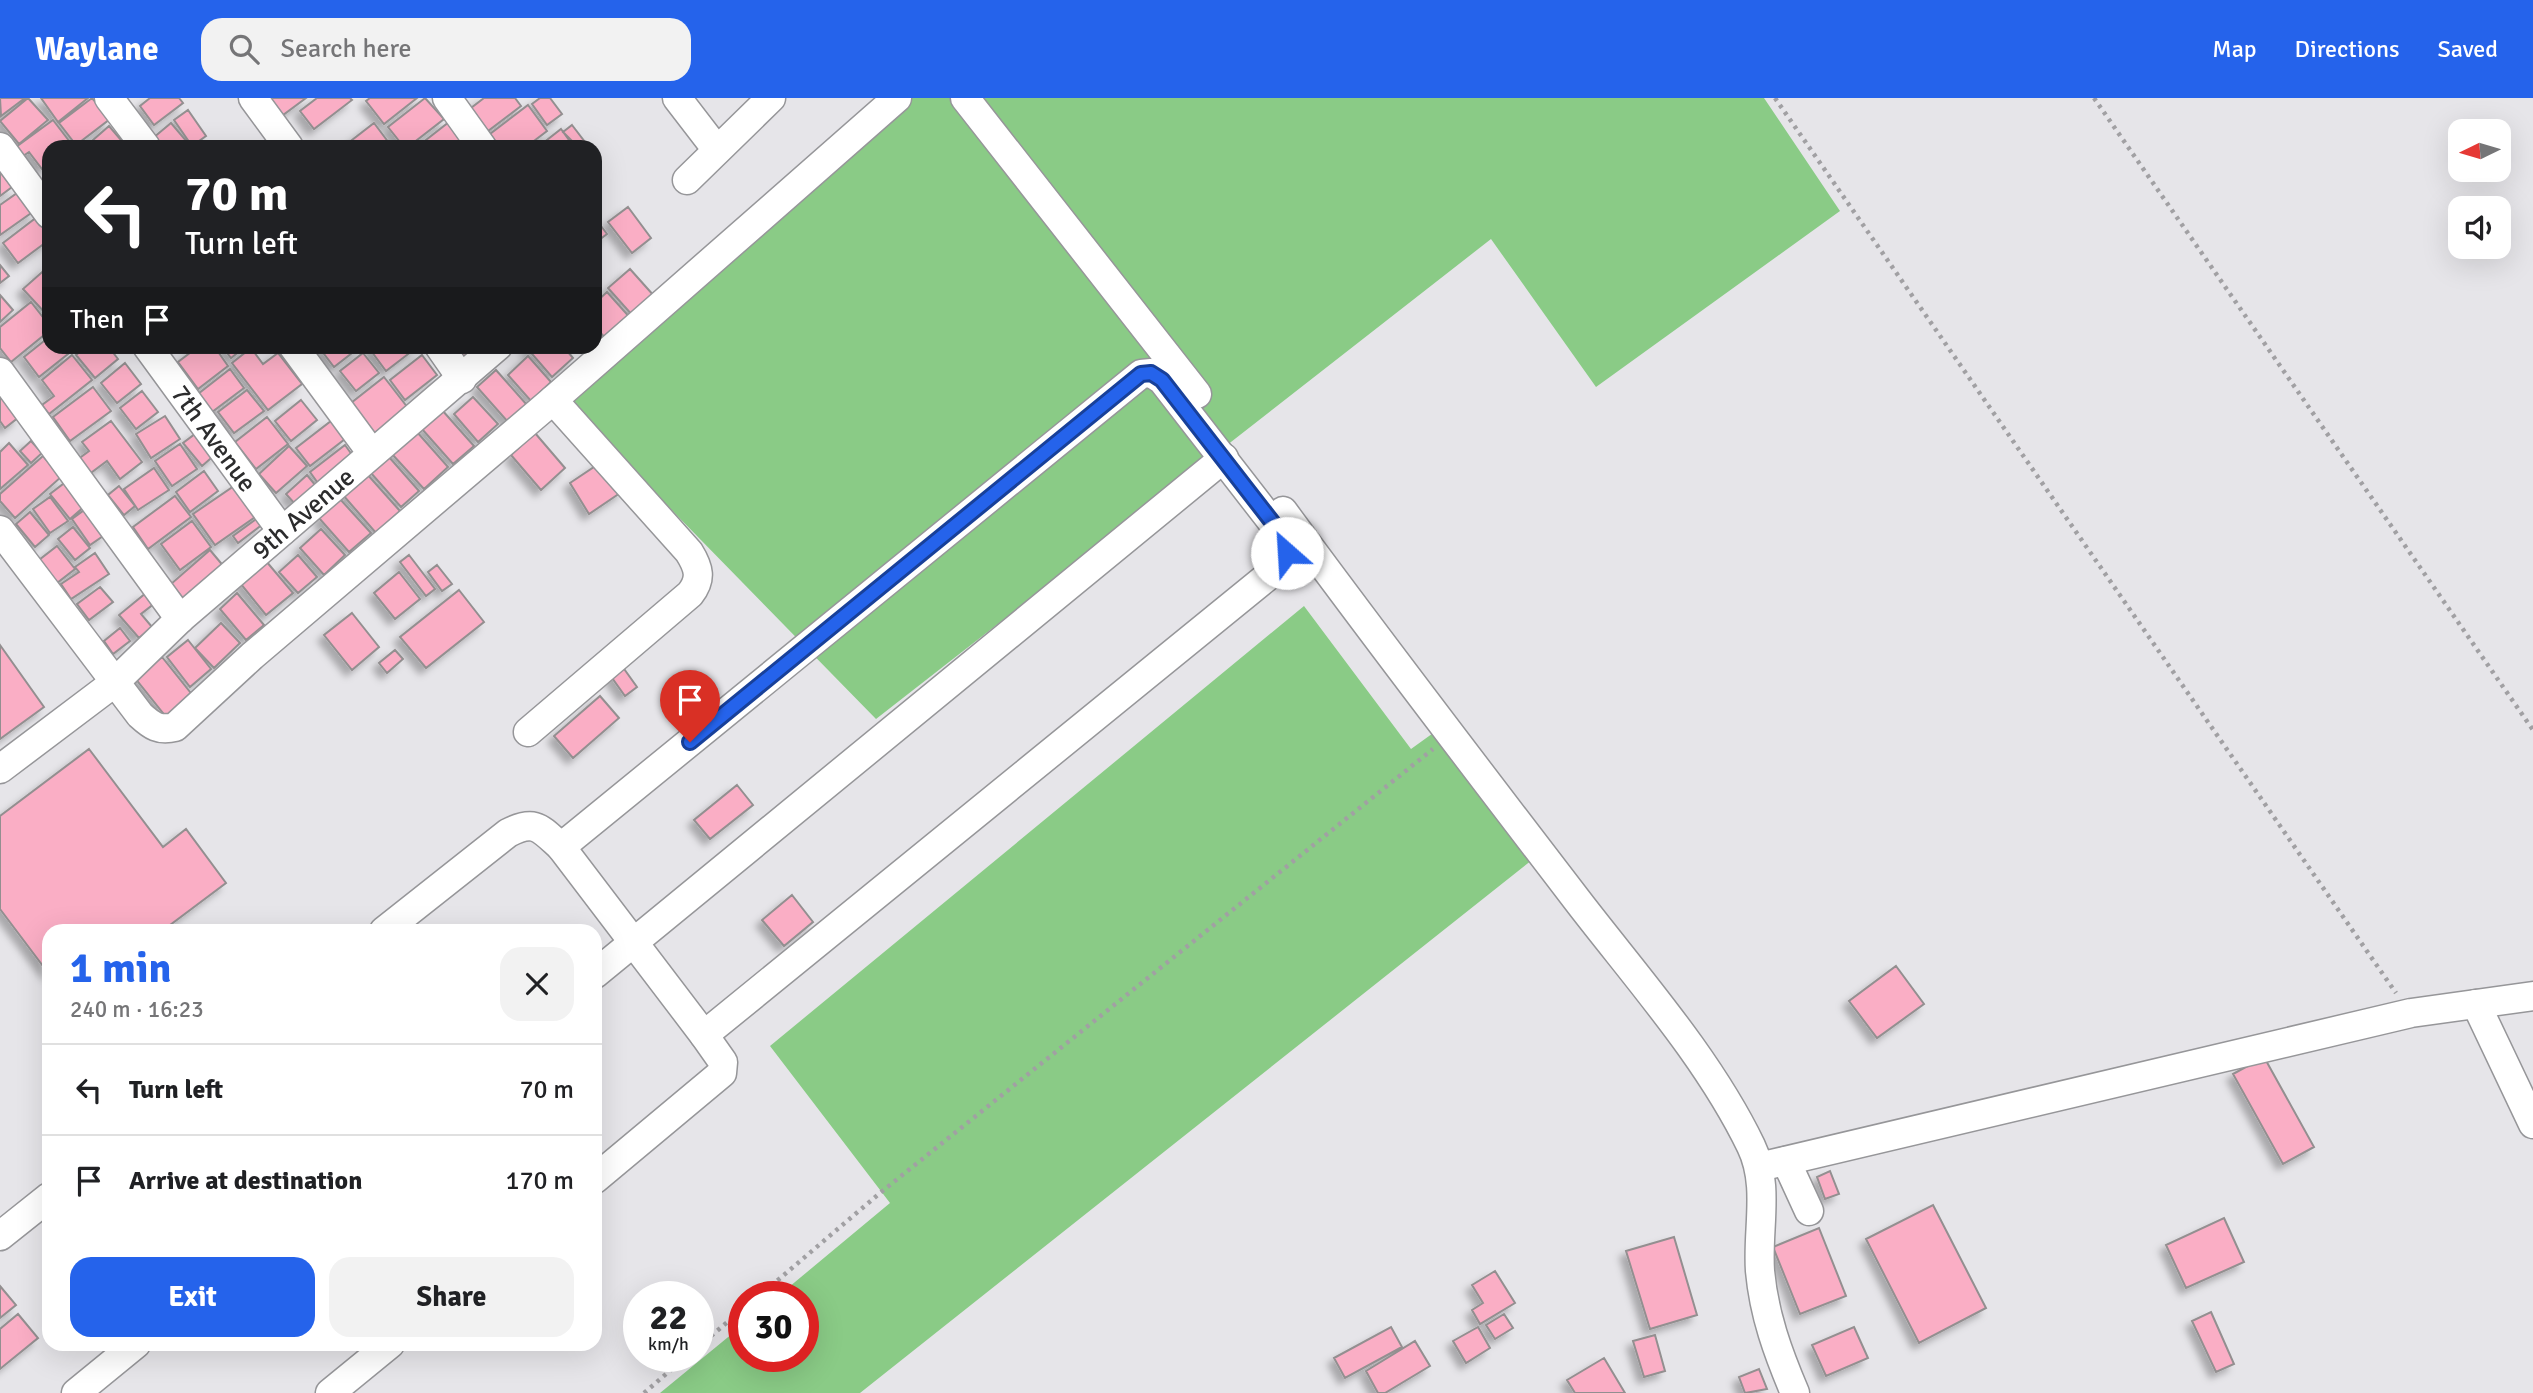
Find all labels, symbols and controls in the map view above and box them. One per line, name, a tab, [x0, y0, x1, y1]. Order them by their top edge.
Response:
search box	[201, 18, 691, 81]
text: Waylane	[35, 29, 159, 70]
icon: search	[225, 30, 263, 68]
text: Search here	[281, 33, 412, 65]
text: Map	[2212, 34, 2257, 64]
text: Directions	[2295, 34, 2400, 64]
text: Saved	[2438, 34, 2498, 64]
north arrow	[2448, 119, 2511, 182]
map controls	[2448, 119, 2511, 259]
text: 70 m	[185, 164, 288, 224]
icon: left	[70, 168, 161, 259]
button: sound	[2448, 196, 2511, 259]
text: Turn left	[185, 224, 298, 263]
icon: arrive	[138, 301, 176, 339]
text: Then	[70, 304, 124, 336]
street label: 7th Avenue	[164, 379, 263, 498]
street label: 9th Avenue	[246, 461, 361, 567]
position arrow	[1250, 516, 1324, 590]
pin	[660, 670, 720, 742]
icon: arrive	[671, 681, 709, 719]
text: 1 min	[70, 943, 171, 994]
button: close	[500, 947, 574, 1021]
text: 240 m · 16:23	[70, 995, 204, 1024]
icon: left	[70, 1071, 108, 1109]
text: Turn left	[129, 1074, 223, 1106]
text: 70 m	[519, 1074, 574, 1106]
icon: arrive	[70, 1162, 108, 1200]
text: Arrive at destination	[129, 1165, 362, 1197]
text: 170 m	[505, 1165, 574, 1197]
button: Exit	[70, 1257, 315, 1337]
button: Share	[329, 1257, 574, 1337]
speed limit sign: 30	[728, 1281, 819, 1372]
text: 22	[650, 1296, 687, 1339]
text: km/h	[648, 1333, 689, 1355]

